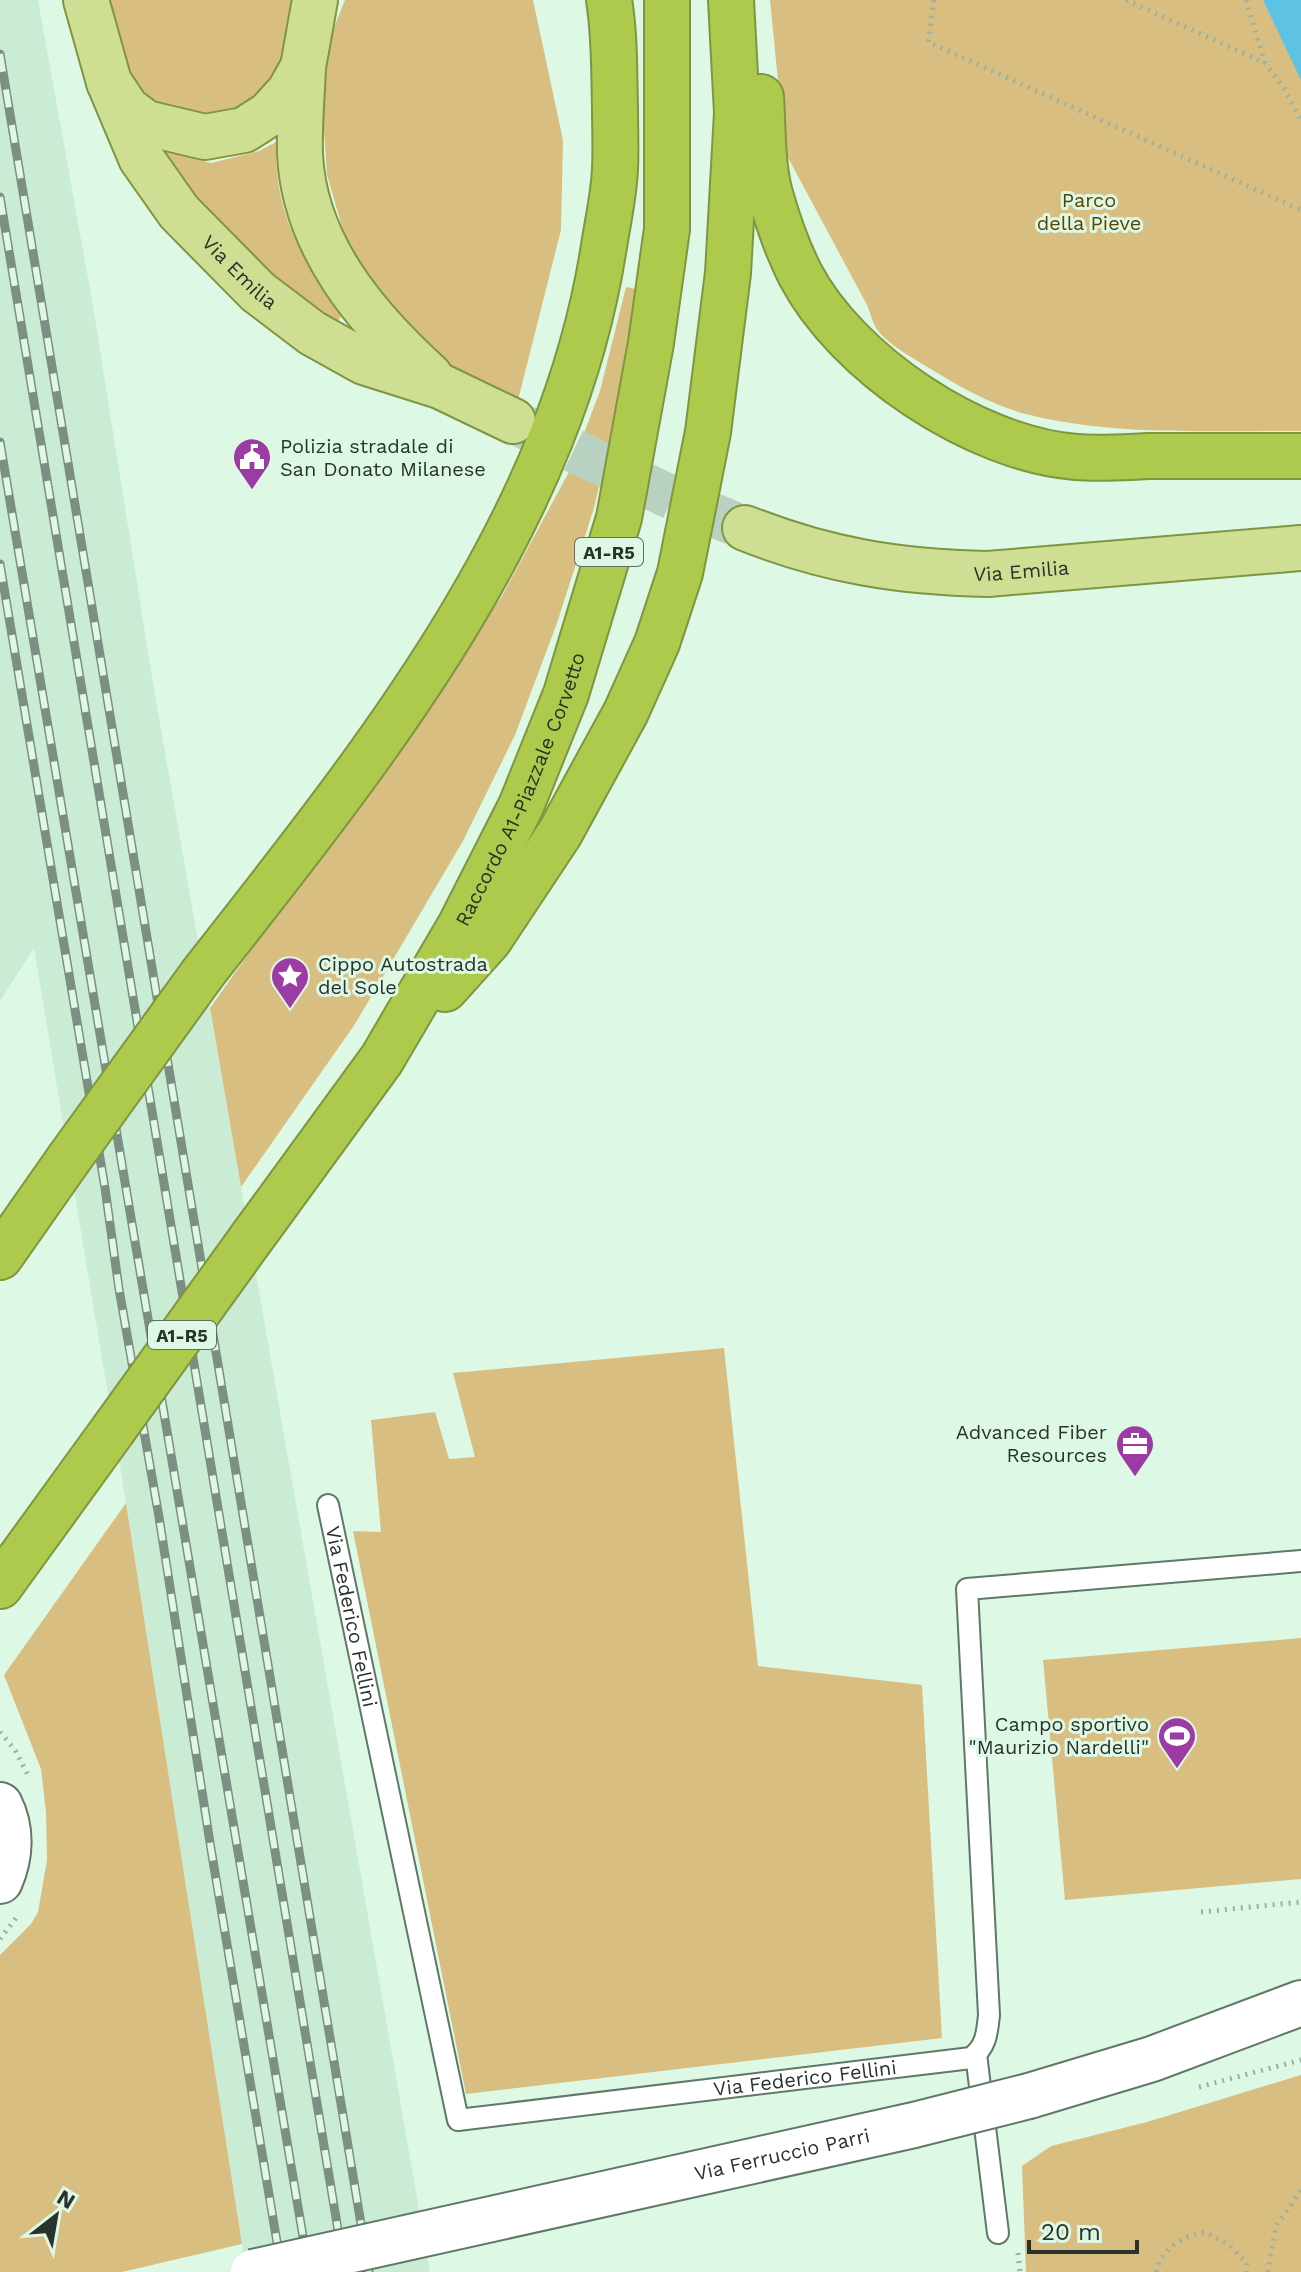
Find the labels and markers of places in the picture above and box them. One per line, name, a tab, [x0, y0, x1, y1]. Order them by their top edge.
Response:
place label: Polizia stradale di San Donato Milanese	[280, 434, 486, 481]
public building icon: Polizia stradale di San Donato Milanese	[231, 436, 273, 491]
place label: Cippo Autostrada del Sole	[318, 952, 488, 999]
place icon: Cippo Autostrada del Sole	[269, 955, 311, 1010]
place label: Advanced Fiber Resources	[956, 1420, 1107, 1467]
office icon: Advanced Fiber Resources	[1114, 1423, 1156, 1478]
place label: Campo sportivo "Maurizio Nardelli"	[969, 1712, 1149, 1759]
sports icon: Campo sportivo "Maurizio Nardelli"	[1156, 1715, 1198, 1770]

